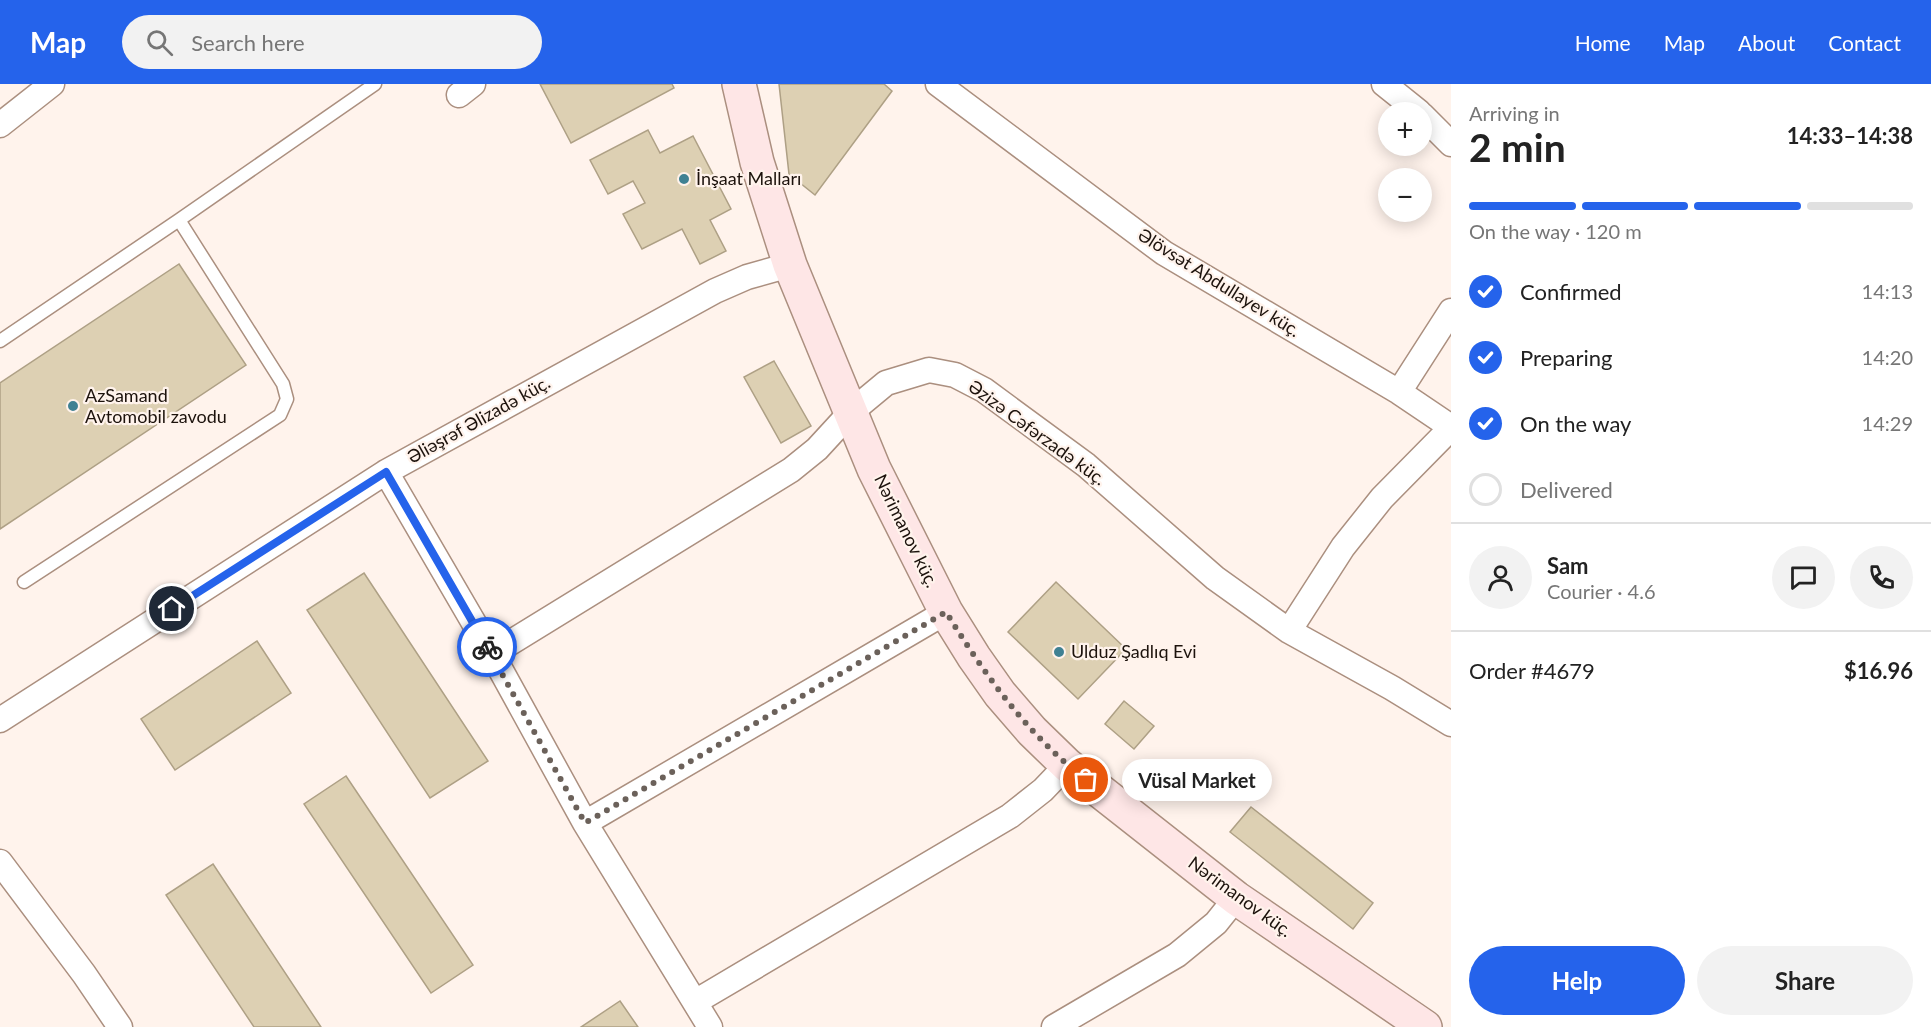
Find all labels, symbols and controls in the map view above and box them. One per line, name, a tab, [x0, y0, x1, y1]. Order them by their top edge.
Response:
search box	[122, 15, 542, 69]
text: Map	[30, 25, 86, 59]
icon: search	[143, 26, 176, 59]
text: Search here	[191, 29, 305, 56]
text: Home	[1575, 30, 1631, 55]
text: Map	[1664, 30, 1705, 55]
text: About	[1738, 30, 1795, 55]
text: Contact	[1828, 30, 1901, 55]
text: Arriving in	[1469, 101, 1560, 125]
map controls	[1378, 102, 1432, 222]
button: +	[1378, 102, 1432, 156]
text: 14:33–14:38	[1787, 122, 1913, 149]
text: 2 min	[1469, 124, 1566, 170]
place label: İnşaat Malları	[696, 167, 801, 189]
button: −	[1378, 168, 1432, 222]
marker: İnşaat Malları	[677, 172, 691, 186]
text: On the way · 120 m	[1469, 219, 1642, 243]
street label: Əlövsət Abdullayev küç.	[1134, 223, 1305, 341]
icon: check	[1469, 275, 1502, 308]
text: Confirmed	[1520, 278, 1622, 305]
text: 14:13	[1862, 279, 1913, 303]
icon: check	[1469, 341, 1502, 374]
text: Preparing	[1520, 344, 1612, 371]
text: 14:20	[1862, 345, 1913, 369]
street label: Əliəşrəf Əlizadə küç.	[403, 371, 554, 467]
street label: Əzizə Cəfərzadə küç.	[965, 375, 1111, 489]
place label: AzSamand Avtomobil zavodu	[85, 384, 227, 427]
marker: AzSamand Avtomobil zavodu	[66, 399, 80, 413]
icon: check	[1469, 407, 1502, 440]
text: On the way	[1520, 410, 1631, 437]
text: 14:29	[1862, 411, 1913, 435]
street label: Nərimanov küç.	[870, 470, 944, 591]
text: Delivered	[1520, 476, 1613, 503]
button: person	[1469, 546, 1532, 609]
button: chat	[1772, 546, 1835, 609]
button: phone	[1850, 546, 1913, 609]
text: Sam	[1547, 552, 1589, 579]
text: Courier · 4.6	[1547, 579, 1656, 603]
pin	[146, 583, 197, 634]
icon: home	[155, 592, 188, 625]
courier	[457, 617, 517, 677]
icon: bike	[471, 631, 504, 664]
place label: Ulduz Şadlıq Evi	[1071, 640, 1197, 662]
marker: Ulduz Şadlıq Evi	[1052, 645, 1066, 659]
text: Order #4679	[1469, 657, 1595, 684]
text: $16.96	[1844, 657, 1913, 684]
pin	[1060, 754, 1111, 805]
callout: Vüsal Market	[1122, 759, 1272, 801]
icon: bag	[1069, 763, 1102, 796]
text: Vüsal Market	[1138, 768, 1256, 792]
street label: Nərimanov küç.	[1184, 851, 1297, 941]
button: Help	[1469, 946, 1685, 1015]
button: Share	[1697, 946, 1913, 1015]

